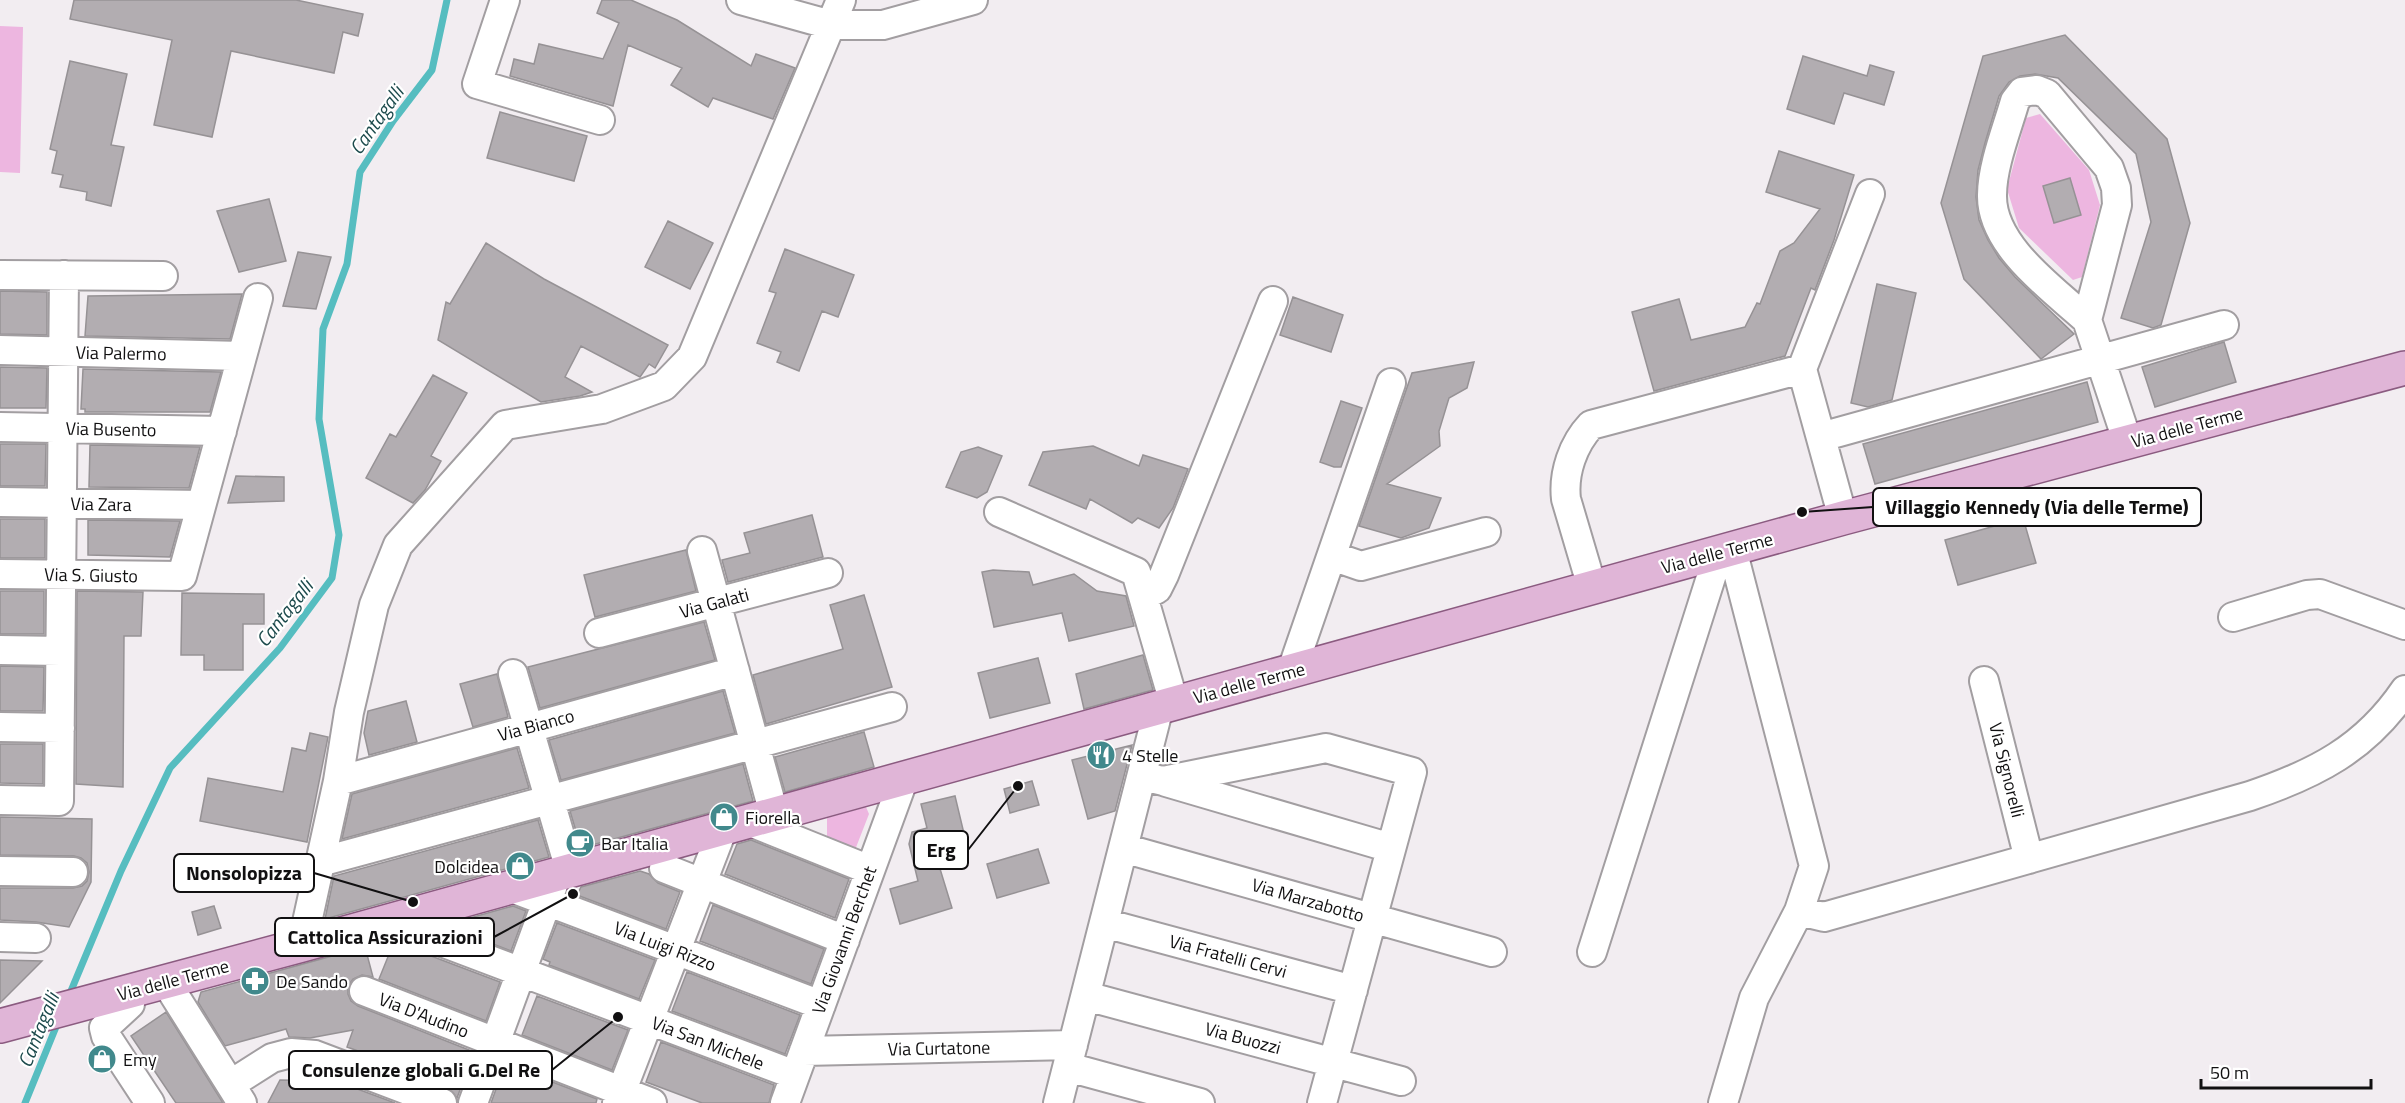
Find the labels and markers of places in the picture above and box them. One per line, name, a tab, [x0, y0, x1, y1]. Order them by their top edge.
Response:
callout: Villaggio Kennedy (Via delle Terme)	[1873, 488, 2201, 526]
restaurant icon: 4 Stelle	[1085, 739, 1117, 771]
place label: 4 Stelle	[1122, 742, 1178, 769]
shop icon: Fiorella	[708, 801, 740, 833]
place label: Fiorella	[745, 804, 800, 831]
cafe icon: Bar Italia	[564, 827, 596, 859]
place label: Bar Italia	[601, 830, 668, 857]
callout: Erg	[914, 831, 968, 869]
shop icon: Dolcidea	[504, 850, 536, 882]
place label: Dolcidea	[434, 853, 499, 880]
callout: Nonsolopizza	[174, 854, 314, 892]
callout: Cattolica Assicurazioni	[275, 918, 494, 956]
pharmacy icon: De Sando	[239, 965, 271, 997]
place label: De Sando	[276, 968, 348, 995]
shop icon: Emy	[86, 1043, 118, 1075]
place label: Emy	[123, 1046, 157, 1073]
callout: Consulenze globali G.Del Re	[289, 1051, 552, 1089]

